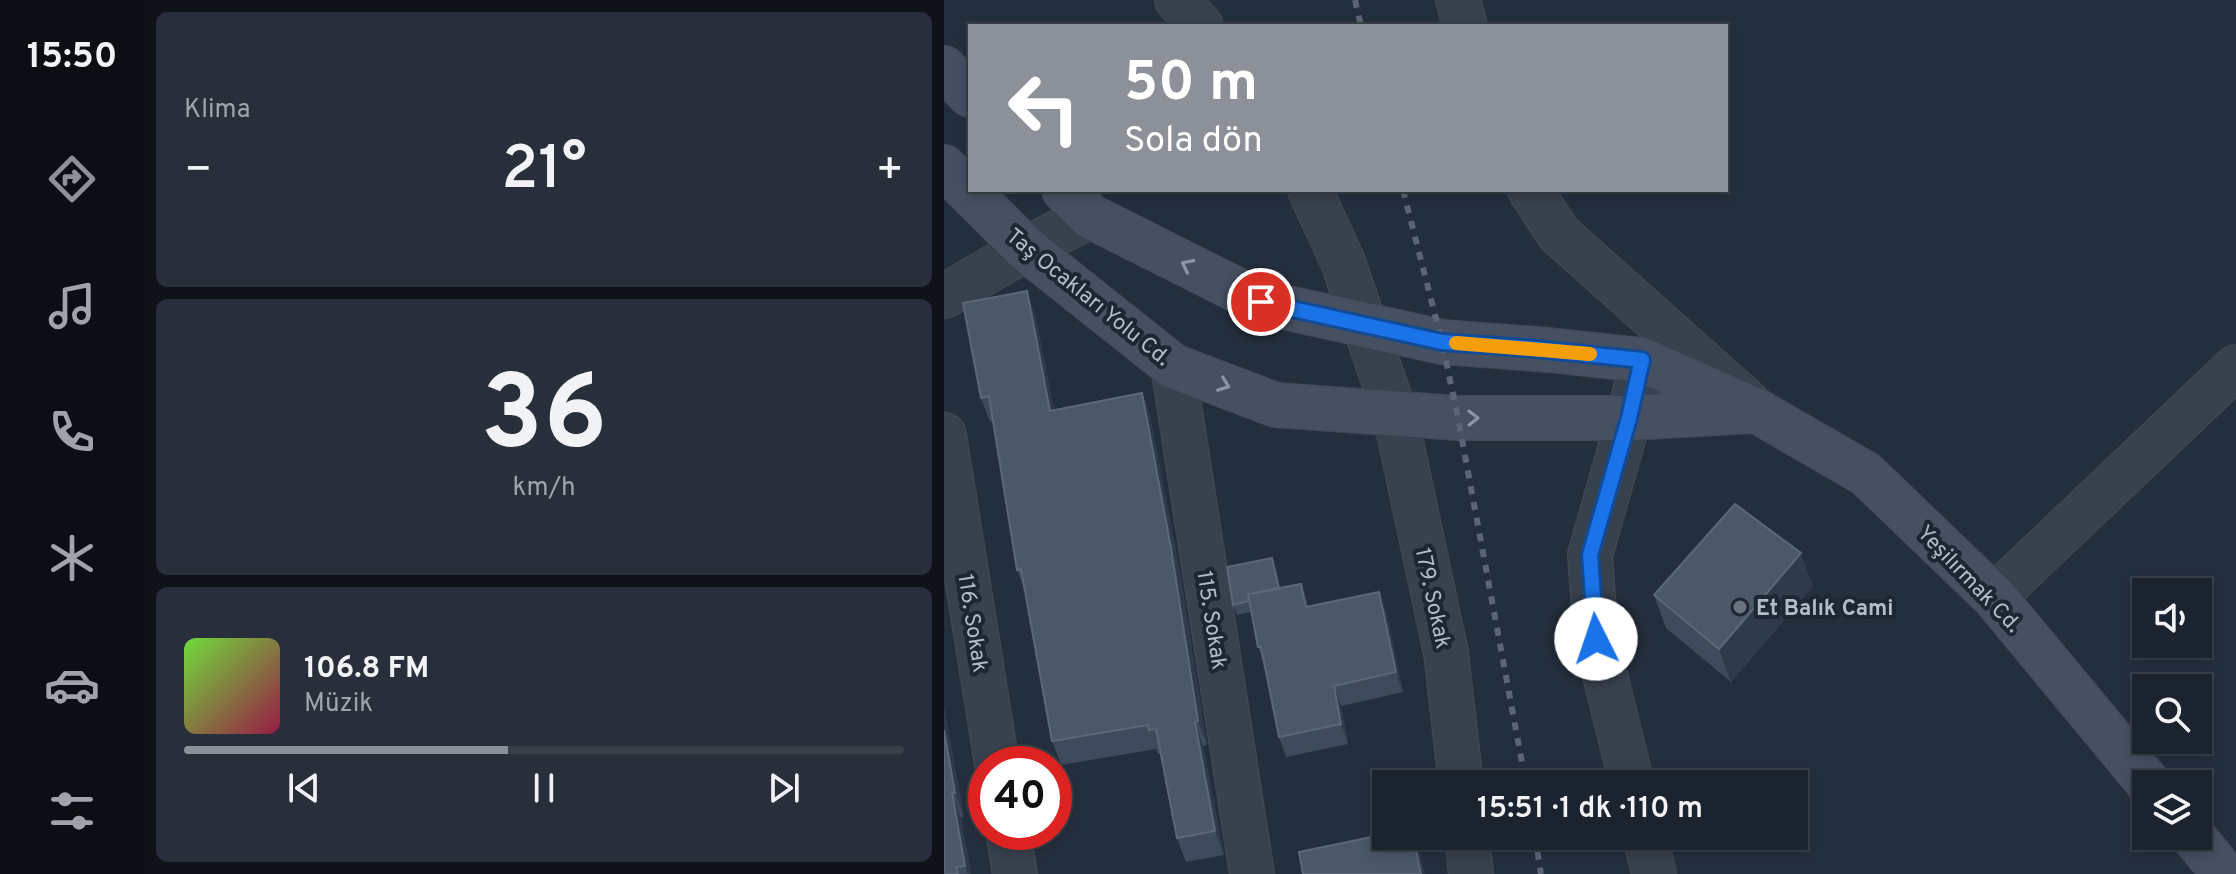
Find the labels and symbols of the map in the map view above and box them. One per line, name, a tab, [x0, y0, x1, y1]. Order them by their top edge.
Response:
street label: Taş Ocakları Yolu Cd.	[1000, 223, 1175, 372]
one-way arrow	[1181, 259, 1195, 275]
pin	[1227, 268, 1295, 336]
one-way arrow	[1216, 375, 1230, 392]
one-way arrow	[1467, 409, 1480, 427]
street label: Yeşilırmak Cd.	[1910, 521, 2026, 639]
street label: 179. Sokak	[1408, 546, 1455, 651]
street label: 115. Sokak	[1189, 569, 1232, 672]
street label: 116. Sokak	[950, 572, 993, 674]
place label: Et Balık Cami	[1756, 596, 1894, 623]
position arrow	[1554, 597, 1638, 681]
marker: Et Balık Cami	[1731, 598, 1749, 616]
speed limit sign: 40	[968, 746, 1072, 850]

